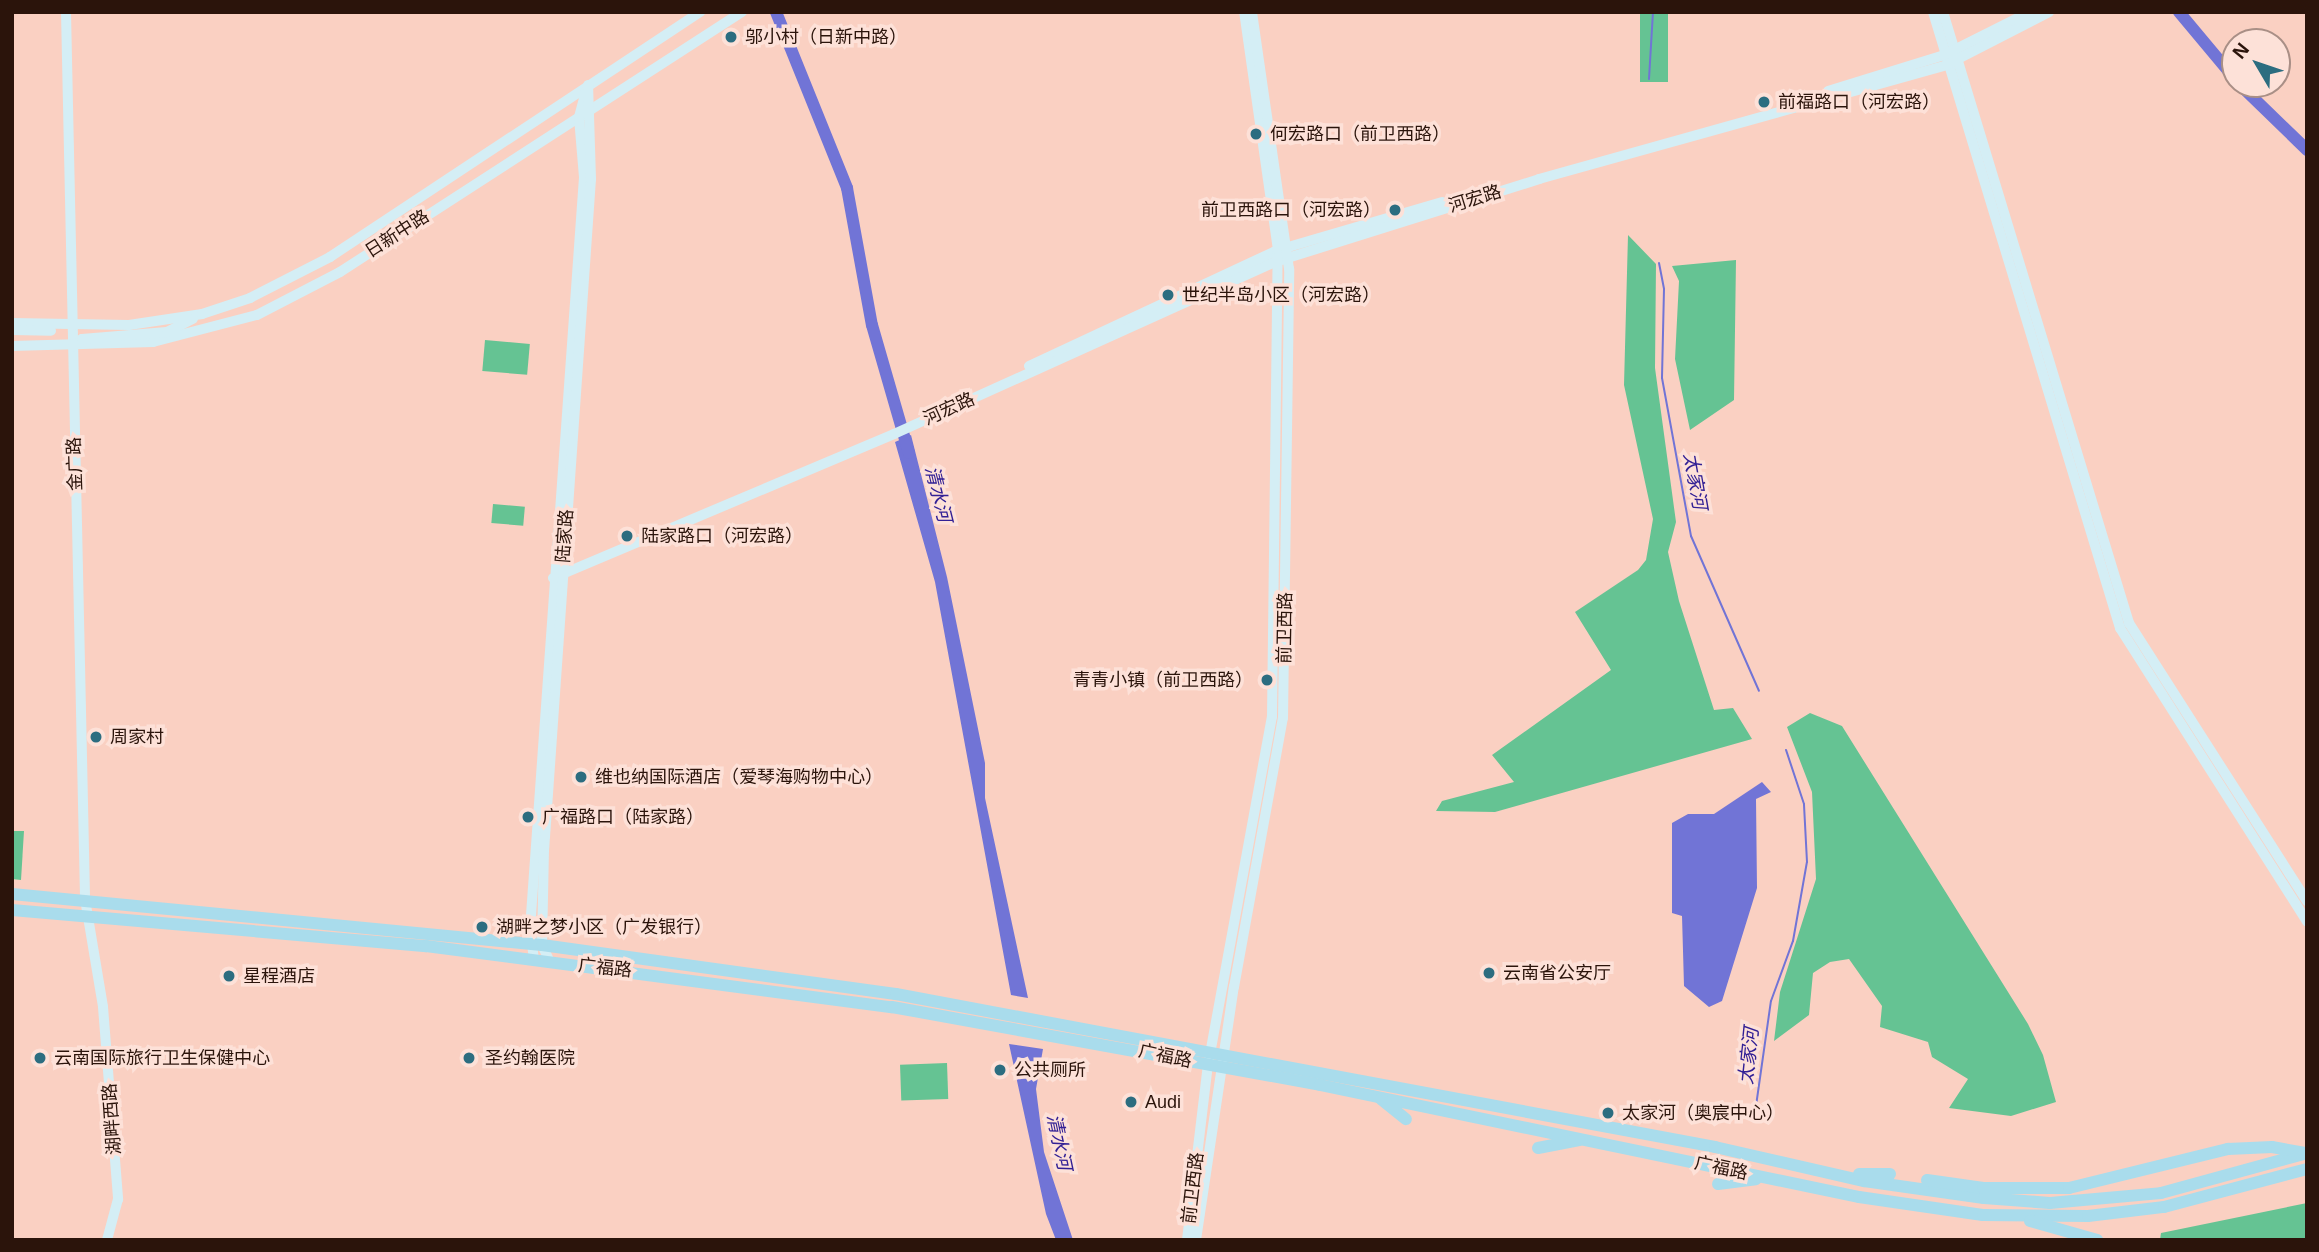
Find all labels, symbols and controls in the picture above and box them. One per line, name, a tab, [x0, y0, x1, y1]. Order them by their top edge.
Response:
place label: 邬小村（日新中路）	[745, 26, 907, 48]
north arrow	[2221, 28, 2291, 98]
marker: 邬小村（日新中路）	[723, 29, 739, 45]
text: N	[2228, 39, 2253, 63]
place label: 前福路口（河宏路）	[1778, 91, 1940, 113]
marker: 前福路口（河宏路）	[1756, 94, 1772, 110]
place label: 何宏路口（前卫西路）	[1270, 123, 1450, 145]
marker: 何宏路口（前卫西路）	[1248, 126, 1264, 142]
street label: 河宏路	[1446, 181, 1504, 217]
place label: 前卫西路口（河宏路）	[1201, 199, 1381, 221]
marker: 前卫西路口（河宏路）	[1387, 202, 1403, 218]
street label: 日新中路	[361, 205, 433, 263]
place label: 世纪半岛小区（河宏路）	[1182, 284, 1380, 306]
marker: 世纪半岛小区（河宏路）	[1160, 287, 1176, 303]
street label: 河宏路	[920, 388, 978, 430]
street label: 金广路	[63, 437, 87, 491]
water label: 太家河	[1679, 451, 1711, 511]
water label: 清水河	[920, 464, 956, 524]
street label: 陆家路	[552, 508, 578, 564]
place label: 陆家路口（河宏路）	[641, 525, 803, 547]
marker: 陆家路口（河宏路）	[619, 528, 635, 544]
street label: 前卫西路	[1274, 592, 1296, 664]
place label: 青青小镇（前卫西路）	[1073, 669, 1253, 691]
marker: 青青小镇（前卫西路）	[1259, 672, 1275, 688]
place label: 周家村	[110, 726, 164, 748]
marker: 周家村	[88, 729, 104, 745]
place label: 维也纳国际酒店（爱琴海购物中心）	[595, 766, 883, 788]
marker: 维也纳国际酒店（爱琴海购物中心）	[573, 769, 589, 785]
place label: 广福路口（陆家路）	[542, 806, 704, 828]
marker: 广福路口（陆家路）	[520, 809, 536, 825]
place label: 湖畔之梦小区（广发银行）	[496, 916, 712, 938]
marker: 湖畔之梦小区（广发银行）	[474, 919, 490, 935]
street label: 广福路	[577, 954, 633, 982]
place label: 云南省公安厅	[1503, 962, 1611, 984]
place label: 星程酒店	[243, 965, 315, 987]
marker: 云南省公安厅	[1481, 965, 1497, 981]
marker: 星程酒店	[221, 968, 237, 984]
water label: 太家河	[1735, 1026, 1763, 1086]
street label: 广福路	[1136, 1040, 1194, 1072]
place label: 云南国际旅行卫生保健中心	[54, 1047, 270, 1069]
place label: 圣约翰医院	[485, 1047, 575, 1069]
marker: 圣约翰医院	[459, 1048, 479, 1068]
marker: 云南国际旅行卫生保健中心	[32, 1050, 48, 1066]
place label: 公共厕所	[1014, 1059, 1086, 1081]
marker: 公共厕所	[992, 1062, 1008, 1078]
street label: 湖畔西路	[99, 1082, 125, 1156]
place label: Audi	[1145, 1091, 1181, 1113]
marker: Audi	[1123, 1094, 1139, 1110]
place label: 太家河（奥宸中心）	[1622, 1102, 1784, 1124]
marker: 太家河（奥宸中心）	[1600, 1105, 1616, 1121]
water label: 清水河	[1042, 1112, 1076, 1172]
street label: 前卫西路	[1178, 1151, 1208, 1225]
street label: 广福路	[1692, 1152, 1750, 1184]

